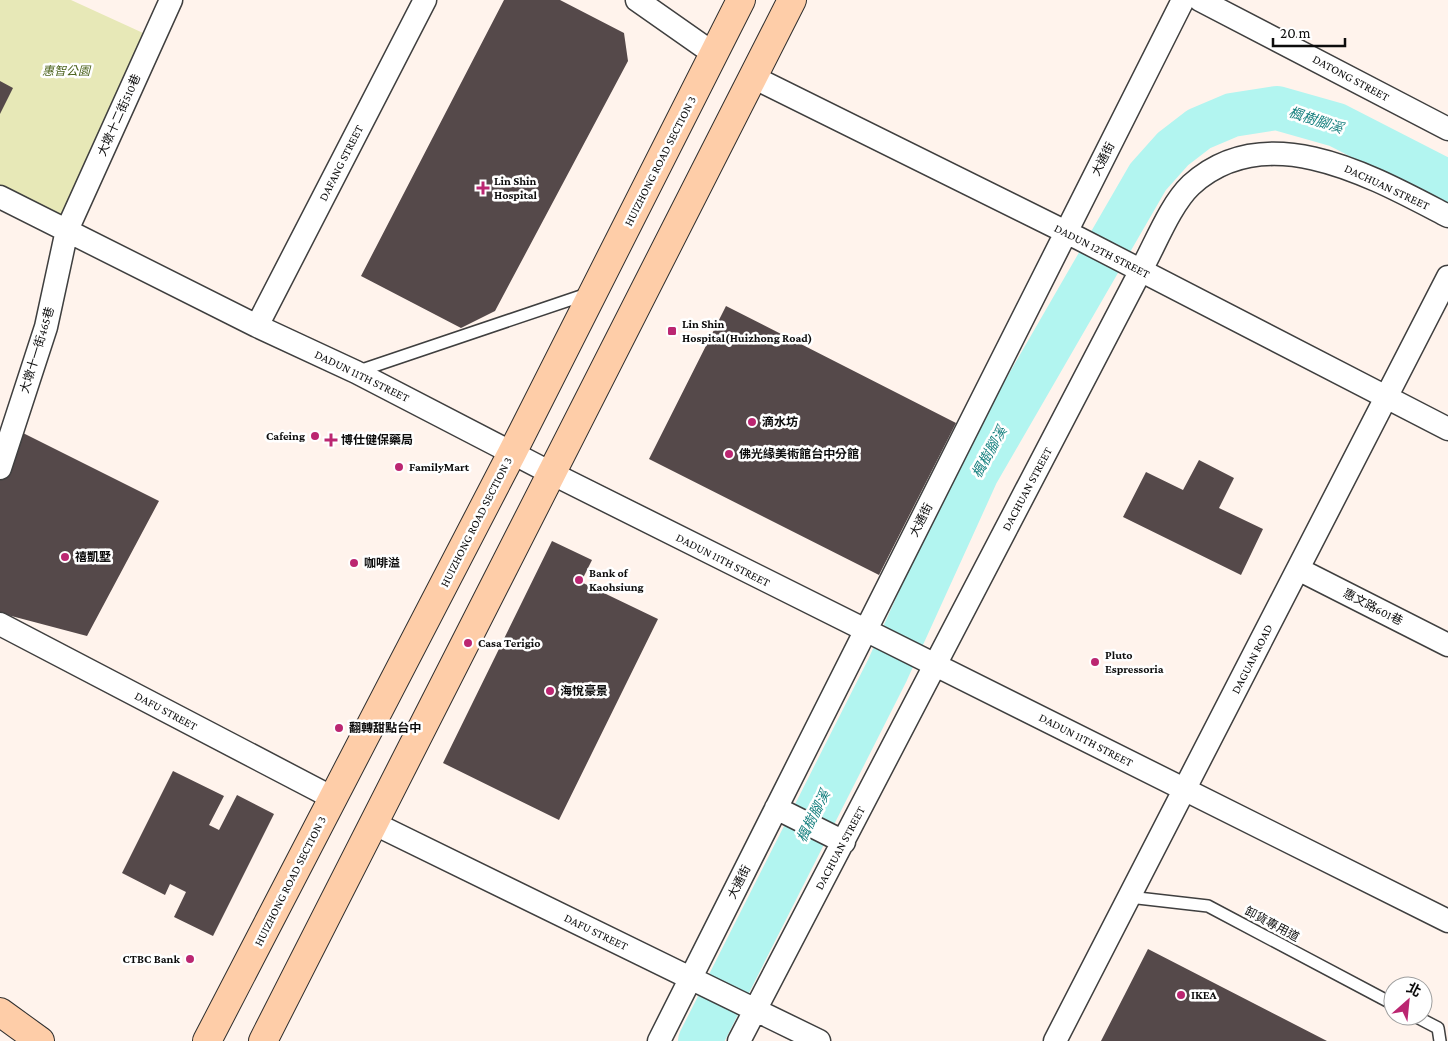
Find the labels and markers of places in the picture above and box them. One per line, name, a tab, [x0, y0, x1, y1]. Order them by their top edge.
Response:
place label: Lin Shin Hospital	[494, 174, 538, 202]
marker: Lin Shin Hospital	[476, 181, 490, 195]
place label: Lin Shin Hospital(Huizhong Road)	[682, 317, 812, 345]
marker: Lin Shin Hospital(Huizhong Road)	[666, 325, 678, 337]
place label: 滴水坊	[762, 415, 798, 429]
marker: 滴水坊	[746, 416, 758, 428]
place label: Cafeing	[266, 429, 305, 443]
marker: Cafeing	[309, 430, 321, 442]
place label: 博仕健保藥局	[341, 433, 413, 447]
marker: 博仕健保藥局	[325, 434, 337, 446]
place label: 佛光緣美術館台中分館	[739, 447, 859, 461]
marker: 佛光緣美術館台中分館	[723, 448, 735, 460]
place label: FamilyMart	[409, 460, 470, 474]
marker: FamilyMart	[393, 461, 405, 473]
place label: 禧凱墅	[75, 550, 111, 564]
marker: 禧凱墅	[59, 551, 71, 563]
place label: 咖啡溢	[364, 556, 400, 570]
marker: 咖啡溢	[348, 557, 360, 569]
place label: Bank of Kaohsiung	[589, 566, 644, 594]
marker: Bank of Kaohsiung	[573, 574, 585, 586]
place label: Casa Terigio	[478, 636, 540, 650]
marker: Casa Terigio	[462, 637, 474, 649]
place label: Pluto Espressoria	[1105, 648, 1164, 676]
marker: Pluto Espressoria	[1089, 656, 1101, 668]
place label: 海悅豪景	[560, 684, 608, 698]
marker: 海悅豪景	[544, 685, 556, 697]
place label: 翻轉甜點台中	[349, 721, 421, 735]
marker: 翻轉甜點台中	[333, 722, 345, 734]
place label: CTBC Bank	[123, 952, 180, 966]
marker: CTBC Bank	[184, 953, 196, 965]
place label: IKEA	[1191, 988, 1218, 1002]
marker: IKEA	[1175, 989, 1187, 1001]

